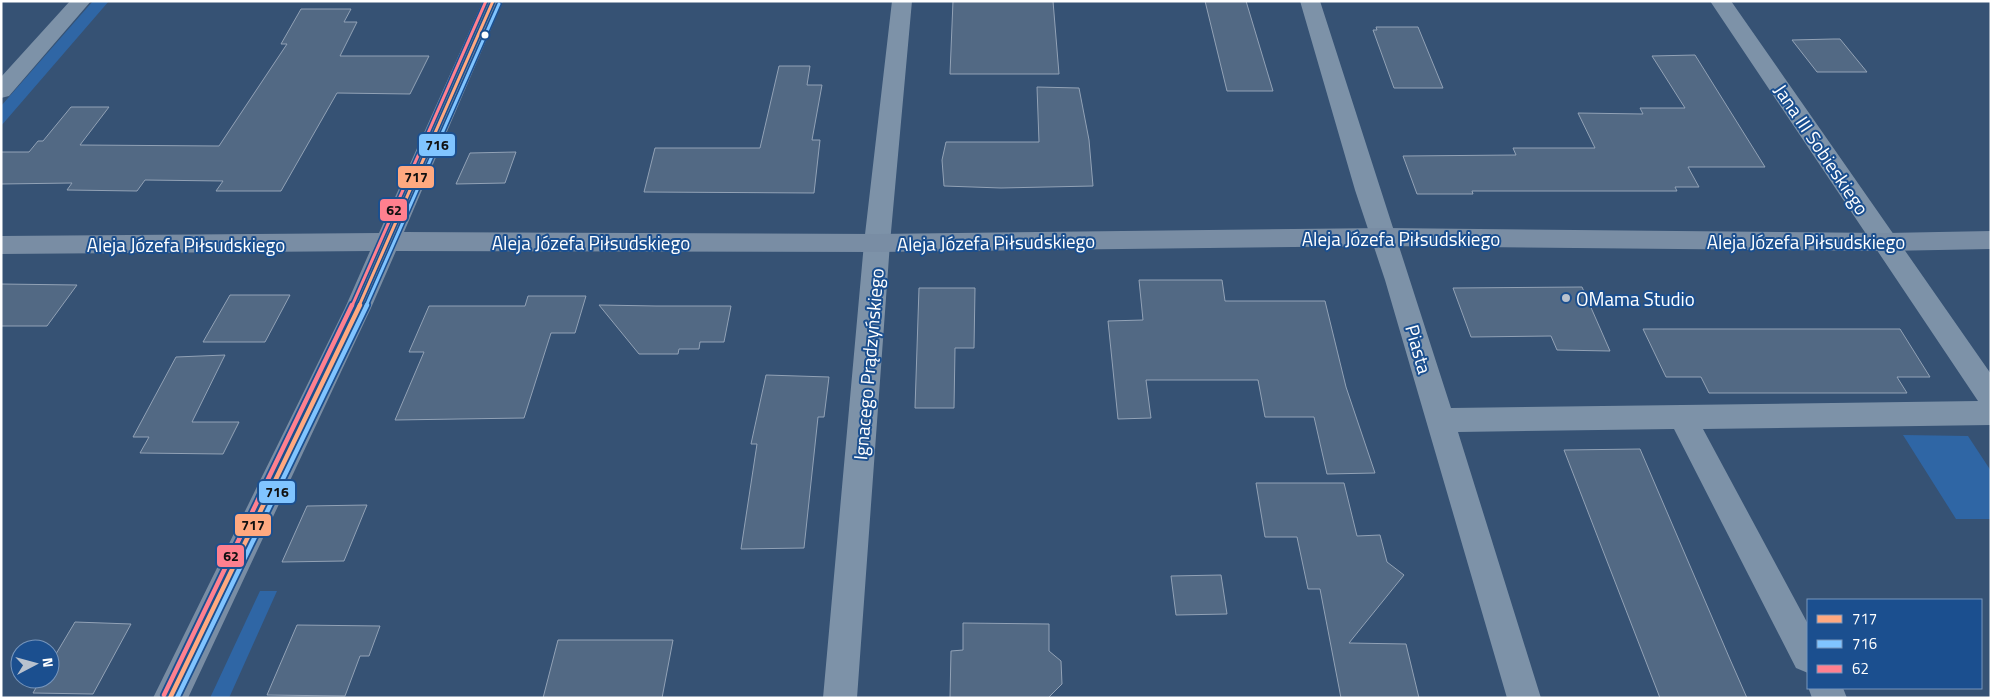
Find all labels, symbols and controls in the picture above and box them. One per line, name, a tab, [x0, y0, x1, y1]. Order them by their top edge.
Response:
unlabelled marker	[480, 30, 490, 40]
street label: Jana III Sobieskiego	[1767, 78, 1877, 220]
line badge: 716	[418, 133, 456, 157]
text: 716	[425, 134, 449, 155]
line badge: 717	[397, 165, 435, 189]
text: 717	[404, 166, 428, 187]
line badge: 62	[379, 198, 408, 222]
text: 62	[386, 199, 402, 220]
street label: Aleja Józefa Piłsudskiego	[1302, 224, 1500, 253]
street label: Aleja Józefa Piłsudskiego	[897, 226, 1095, 258]
street label: Aleja Józefa Piłsudskiego	[1707, 227, 1905, 256]
street label: Aleja Józefa Piłsudskiego	[492, 228, 690, 257]
street label: Aleja Józefa Piłsudskiego	[87, 230, 285, 259]
street label: Ignacego Prądzyńskiego	[845, 267, 891, 461]
place label: OMama Studio	[1576, 284, 1695, 313]
marker: OMama Studio	[1560, 292, 1572, 304]
street label: Piasta	[1398, 321, 1440, 377]
line badge: 716	[258, 480, 296, 504]
text: 716	[265, 481, 289, 502]
line badge: 717	[234, 513, 272, 537]
text: 717	[241, 514, 265, 535]
line badge: 62	[216, 544, 245, 568]
text: 62	[223, 545, 239, 566]
legend	[1807, 599, 1982, 689]
text: 717	[1852, 607, 1877, 630]
text: 716	[1852, 632, 1877, 655]
north arrow	[10, 639, 60, 689]
text: N	[37, 657, 59, 669]
text: 62	[1852, 657, 1869, 680]

